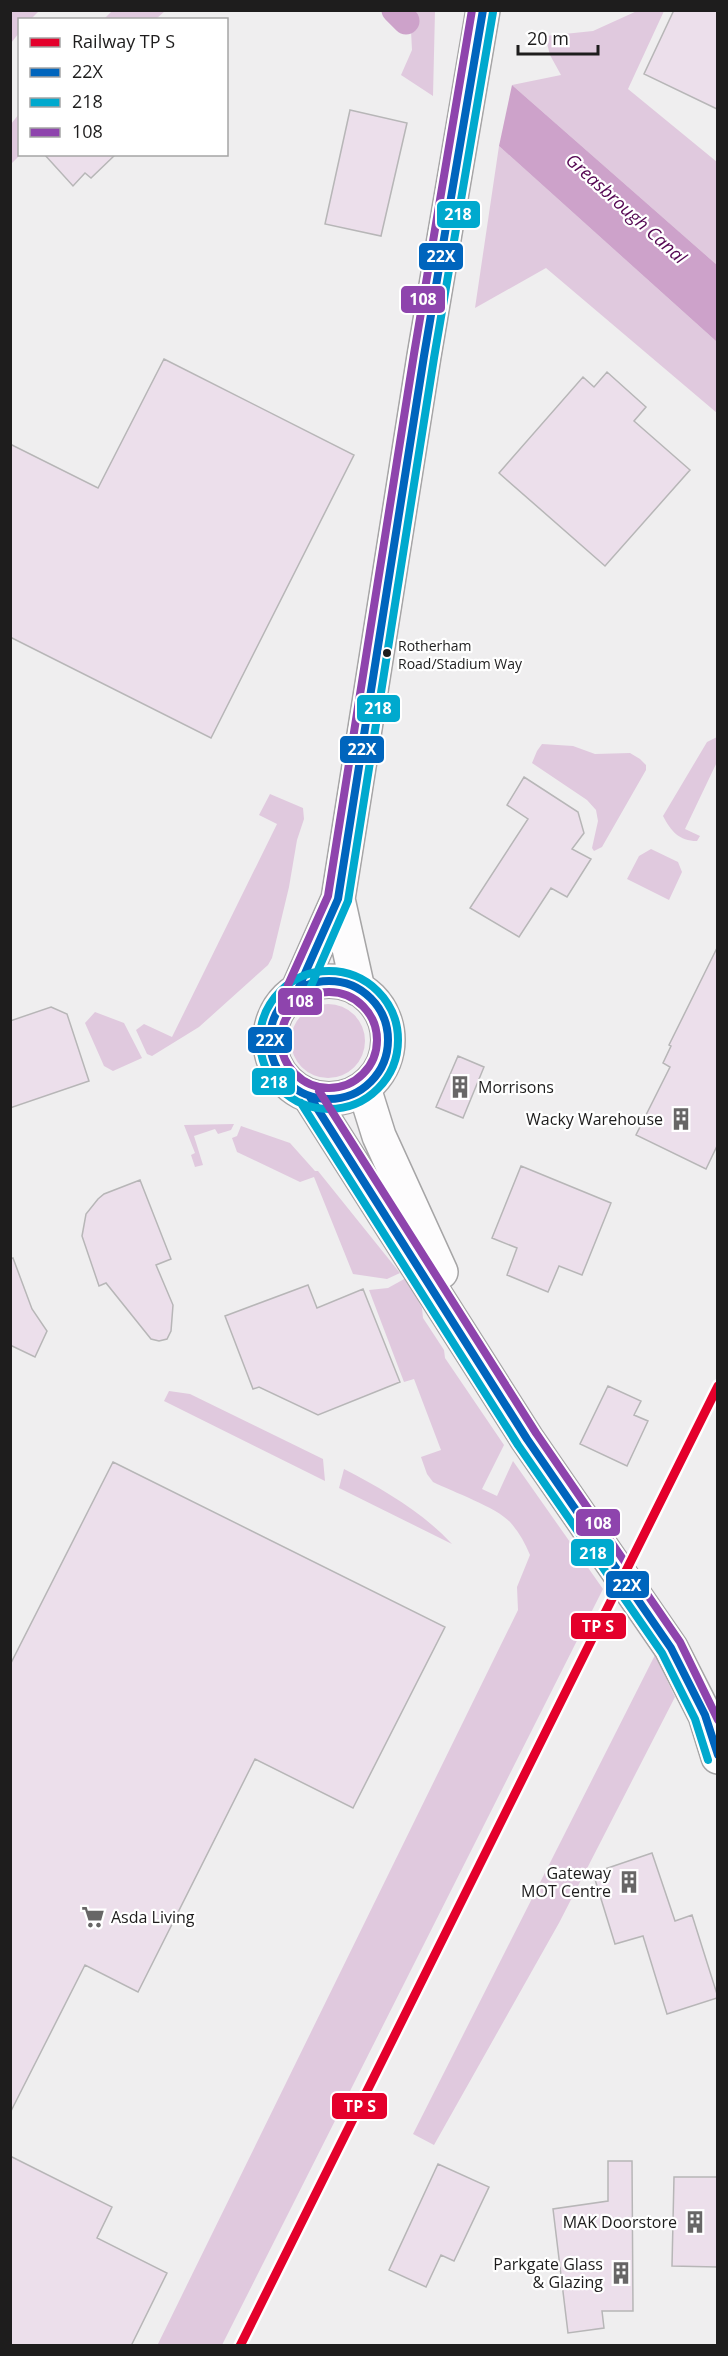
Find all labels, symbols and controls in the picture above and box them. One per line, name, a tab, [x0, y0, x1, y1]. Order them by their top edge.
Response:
legend	[18, 18, 228, 156]
scale bar	[518, 18, 598, 56]
text: 20 m	[527, 26, 569, 50]
text: Railway TP S	[72, 29, 175, 53]
text: 22X	[72, 59, 104, 83]
text: 218	[72, 89, 103, 113]
text: 108	[72, 119, 103, 143]
water label: Greasbrough Canal	[561, 148, 692, 269]
line badge: 218	[436, 200, 481, 229]
text: 218	[444, 203, 472, 225]
line badge: 22X	[418, 242, 464, 271]
text: 22X	[427, 245, 456, 267]
line badge: 108	[400, 285, 446, 314]
text: 108	[409, 288, 437, 310]
place label: Rotherham Road/Stadium Way	[398, 636, 523, 673]
marker: Rotherham Road/Stadium Way	[381, 647, 393, 659]
line badge: 218	[356, 694, 401, 723]
text: 218	[364, 697, 392, 719]
line badge: 22X	[339, 735, 385, 764]
text: 22X	[348, 738, 377, 760]
line badge: 108	[277, 987, 323, 1016]
text: 108	[286, 990, 314, 1012]
line badge: 22X	[247, 1026, 293, 1054]
text: 22X	[256, 1029, 285, 1051]
line badge: 218	[251, 1067, 296, 1096]
text: 218	[260, 1071, 288, 1093]
building icon: Morrisons	[447, 1074, 473, 1100]
place label: Morrisons	[478, 1076, 554, 1098]
building icon: Wacky Warehouse	[668, 1106, 694, 1132]
place label: Wacky Warehouse	[526, 1108, 663, 1130]
line badge: 108	[575, 1508, 621, 1537]
text: 108	[584, 1512, 612, 1534]
line badge: 218	[570, 1538, 615, 1567]
text: 218	[579, 1542, 607, 1564]
line badge: 22X	[605, 1570, 650, 1599]
text: 22X	[613, 1574, 642, 1596]
line badge: TP S	[570, 1612, 627, 1640]
text: TP S	[582, 1615, 614, 1637]
place label: Gateway MOT Centre	[521, 1862, 612, 1902]
building icon: Gateway MOT Centre	[616, 1869, 642, 1895]
supermarket icon: Asda Living	[80, 1904, 106, 1930]
place label: Asda Living	[111, 1906, 195, 1928]
line badge: TP S	[331, 2092, 388, 2120]
text: TP S	[344, 2095, 376, 2117]
building icon: MAK Doorstore	[682, 2209, 708, 2235]
place label: MAK Doorstore	[563, 2211, 677, 2233]
place label: Parkgate Glass & Glazing	[493, 2253, 603, 2293]
building icon: Parkgate Glass & Glazing	[608, 2260, 634, 2286]

